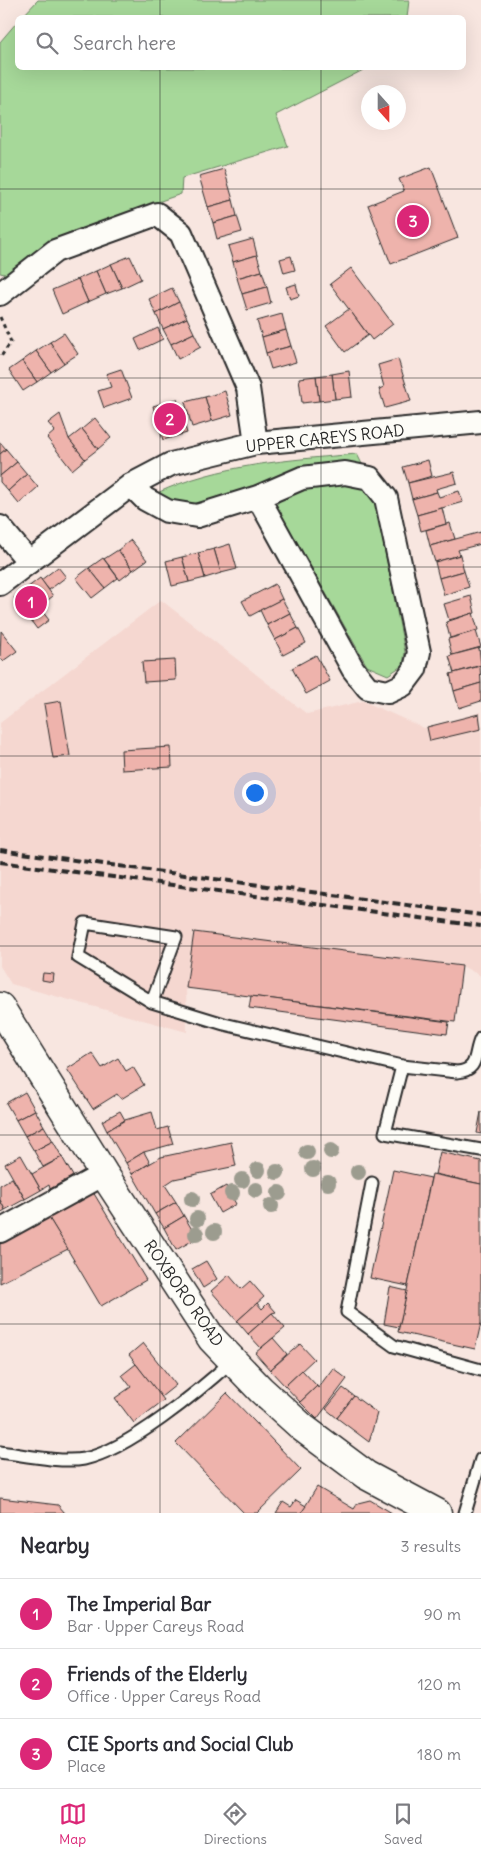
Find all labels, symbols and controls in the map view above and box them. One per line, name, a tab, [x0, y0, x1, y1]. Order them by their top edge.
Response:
search box	[15, 15, 466, 70]
icon: search	[33, 29, 61, 57]
text: Search here	[73, 31, 176, 55]
north arrow	[361, 85, 406, 130]
pin: 3	[397, 202, 429, 240]
pin: 2	[154, 400, 186, 438]
street label: UPPER CAREYS ROAD	[245, 420, 405, 456]
pin: 1	[15, 583, 47, 621]
your location	[242, 780, 268, 806]
street label: ROXBORO ROAD	[140, 1236, 228, 1350]
text: Nearby	[20, 1532, 90, 1559]
text: 3 results	[401, 1536, 461, 1556]
text: The Imperial Bar	[67, 1592, 211, 1616]
text: 1	[33, 1604, 39, 1624]
text: 90 m	[423, 1604, 461, 1624]
text: Bar · Upper Careys Road	[67, 1616, 244, 1636]
text: Friends of the Elderly	[67, 1662, 248, 1686]
text: 2	[32, 1674, 40, 1694]
text: 120 m	[418, 1674, 461, 1694]
text: Office · Upper Careys Road	[67, 1686, 261, 1706]
text: CIE Sports and Social Club	[67, 1732, 294, 1756]
text: 3	[31, 1744, 41, 1764]
text: 180 m	[417, 1744, 461, 1764]
text: Place	[67, 1756, 106, 1776]
tab: Map	[59, 1800, 87, 1848]
tab: Directions	[204, 1800, 267, 1848]
tab: Saved	[384, 1800, 422, 1848]

